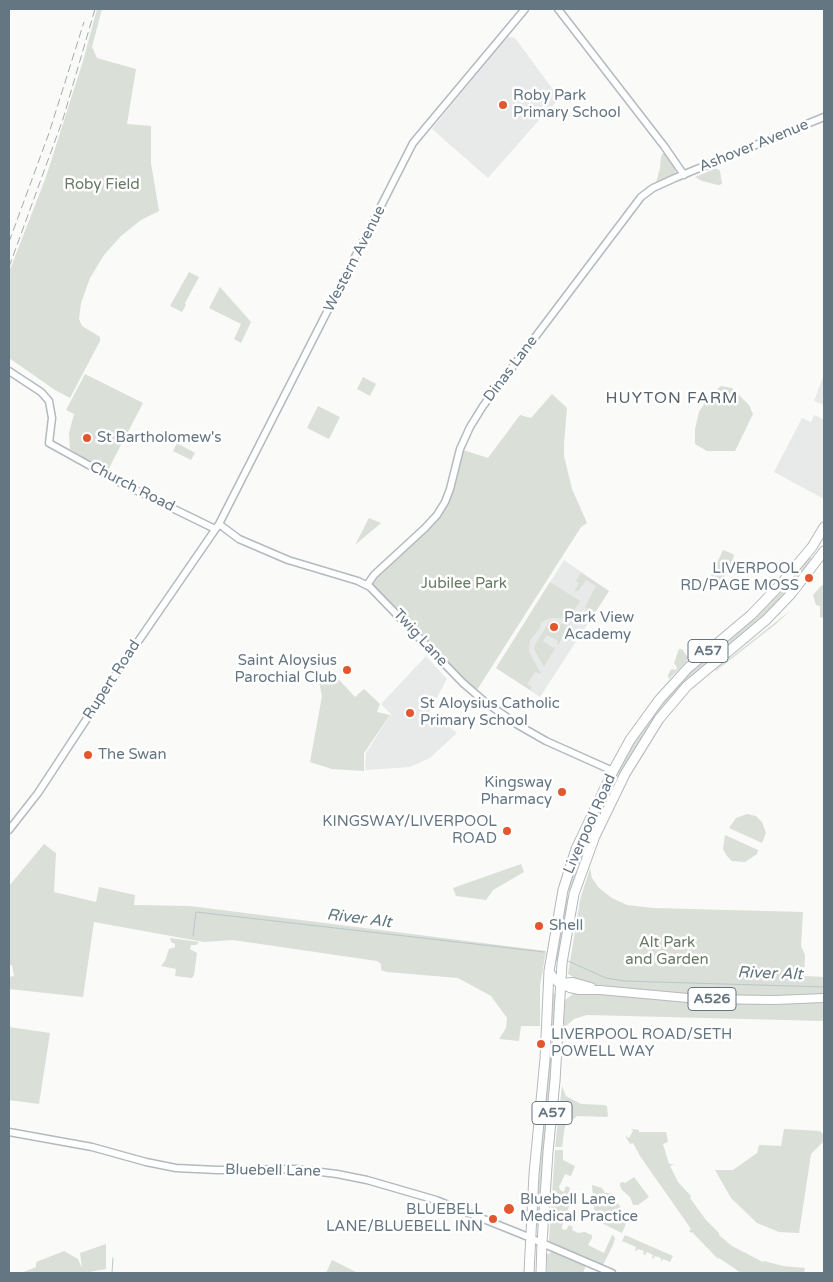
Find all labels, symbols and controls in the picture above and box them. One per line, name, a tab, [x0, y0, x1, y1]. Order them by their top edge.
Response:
place label: Roby Park Primary School	[513, 87, 621, 122]
marker: Roby Park Primary School	[497, 99, 509, 111]
street label: Ashover Avenue	[697, 116, 811, 176]
park label: Roby Field	[64, 176, 140, 194]
street label: Western Avenue	[320, 203, 390, 315]
street label: Dinas Lane	[480, 332, 542, 406]
district label: HUYTON FARM	[604, 389, 740, 409]
place label: St Bartholomew's	[97, 429, 222, 447]
marker: St Bartholomew's	[81, 432, 93, 444]
street label: Church Road	[87, 458, 177, 516]
place label: LIVERPOOL RD/PAGE MOSS	[680, 560, 799, 595]
marker: LIVERPOOL RD/PAGE MOSS	[803, 572, 815, 584]
park label: Jubilee Park	[421, 575, 507, 593]
street label: Twig Lane	[389, 606, 451, 670]
place label: Park View Academy	[564, 609, 634, 644]
marker: Park View Academy	[548, 621, 560, 633]
street label: Rupert Road	[80, 637, 144, 723]
road number: A57	[688, 640, 728, 662]
place label: Saint Aloysius Parochial Club	[235, 652, 337, 687]
marker: Saint Aloysius Parochial Club	[341, 664, 353, 676]
place label: St Aloysius Catholic Primary School	[420, 695, 560, 730]
marker: St Aloysius Catholic Primary School	[404, 707, 416, 719]
place label: The Swan	[98, 746, 167, 764]
marker: The Swan	[82, 749, 94, 761]
street label: Liverpool Road	[560, 771, 620, 877]
place label: Kingsway Pharmacy	[480, 774, 552, 809]
marker: Kingsway Pharmacy	[556, 786, 568, 798]
place label: KINGSWAY/LIVERPOOL ROAD	[322, 813, 497, 848]
marker: KINGSWAY/LIVERPOOL ROAD	[501, 825, 513, 837]
water label: River Alt	[326, 906, 392, 932]
place label: Shell	[549, 917, 583, 935]
marker: Shell	[533, 920, 545, 932]
park label: Alt Park and Garden	[625, 934, 709, 969]
water label: River Alt	[737, 963, 803, 985]
road number: A526	[688, 988, 736, 1011]
place label: LIVERPOOL ROAD/SETH POWELL WAY	[551, 1026, 732, 1061]
marker: LIVERPOOL ROAD/SETH POWELL WAY	[535, 1038, 547, 1050]
road number: A57	[532, 1102, 572, 1124]
street label: Bluebell Lane	[225, 1161, 321, 1181]
place label: Bluebell Lane Medical Practice	[520, 1191, 638, 1226]
place label: BLUEBELL LANE/BLUEBELL INN	[326, 1201, 483, 1236]
marker: Bluebell Lane Medical Practice	[502, 1202, 516, 1216]
marker: BLUEBELL LANE/BLUEBELL INN	[487, 1213, 499, 1225]

